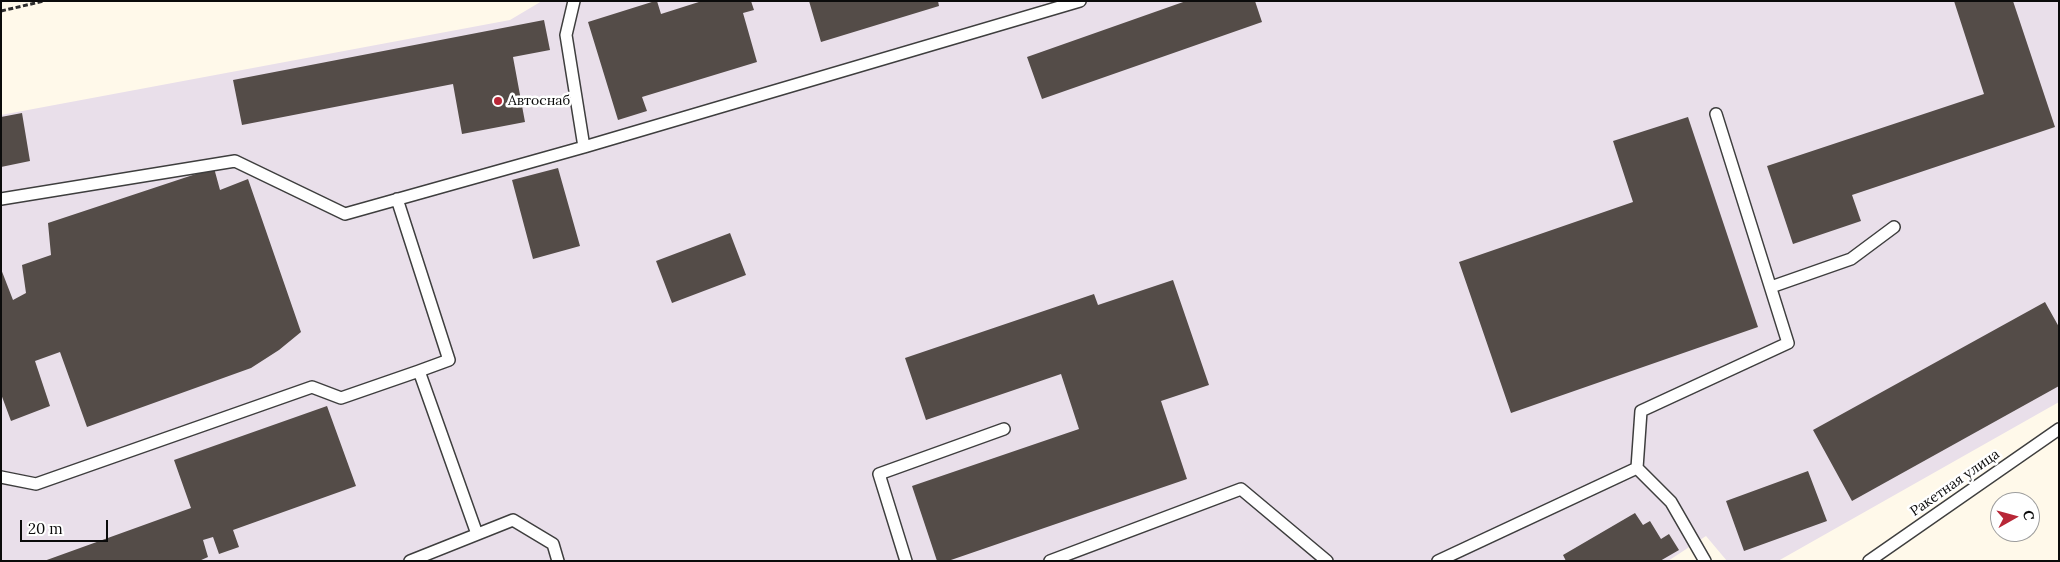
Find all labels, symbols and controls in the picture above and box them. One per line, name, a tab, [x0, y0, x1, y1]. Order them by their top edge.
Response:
place label: Автоснаб	[508, 93, 570, 109]
marker: Автоснаб	[492, 95, 504, 107]
street label: Ракетная улица	[1907, 446, 2003, 520]
north arrow	[1990, 492, 2040, 542]
text: С	[2019, 509, 2038, 521]
scale bar	[22, 510, 110, 542]
text: 20 m	[28, 519, 63, 538]

